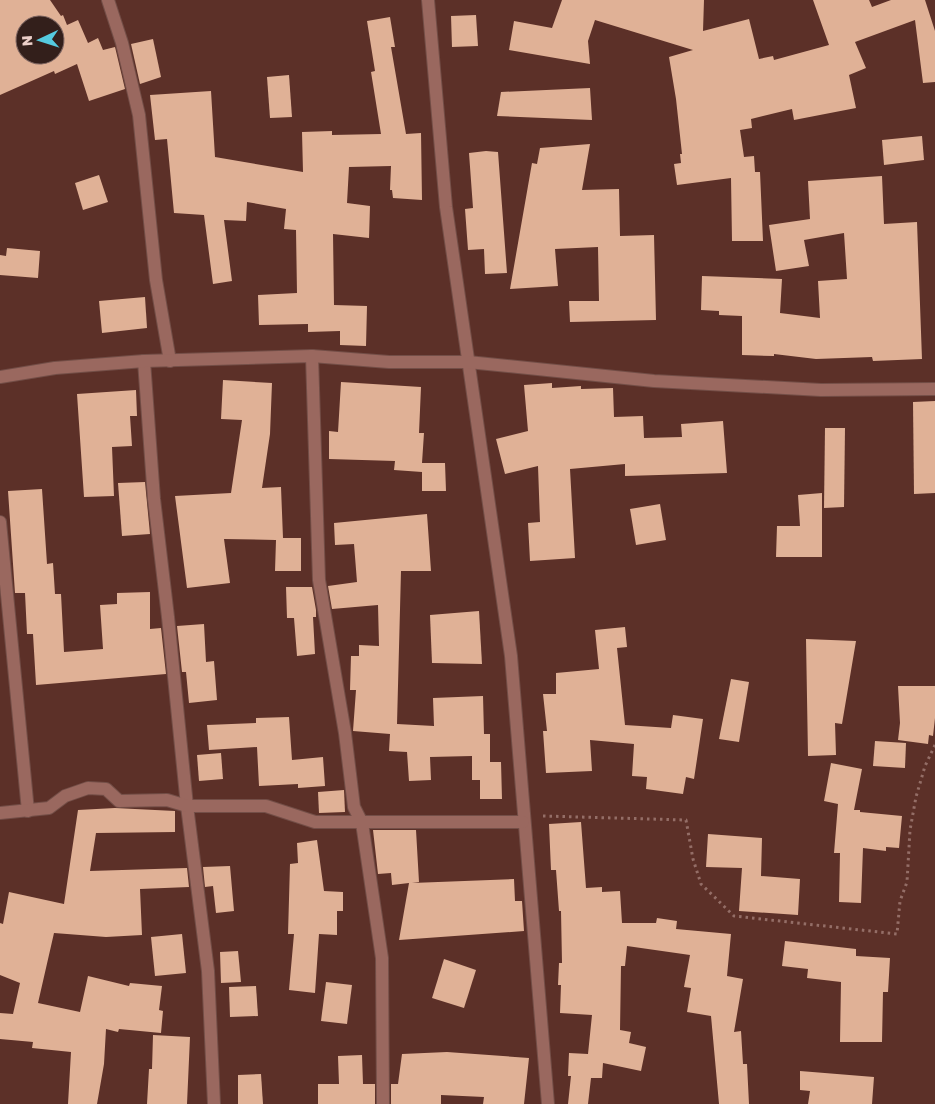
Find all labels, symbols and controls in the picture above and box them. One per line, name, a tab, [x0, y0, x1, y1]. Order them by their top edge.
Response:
north arrow	[15, 15, 65, 65]
text: N	[18, 35, 35, 47]

